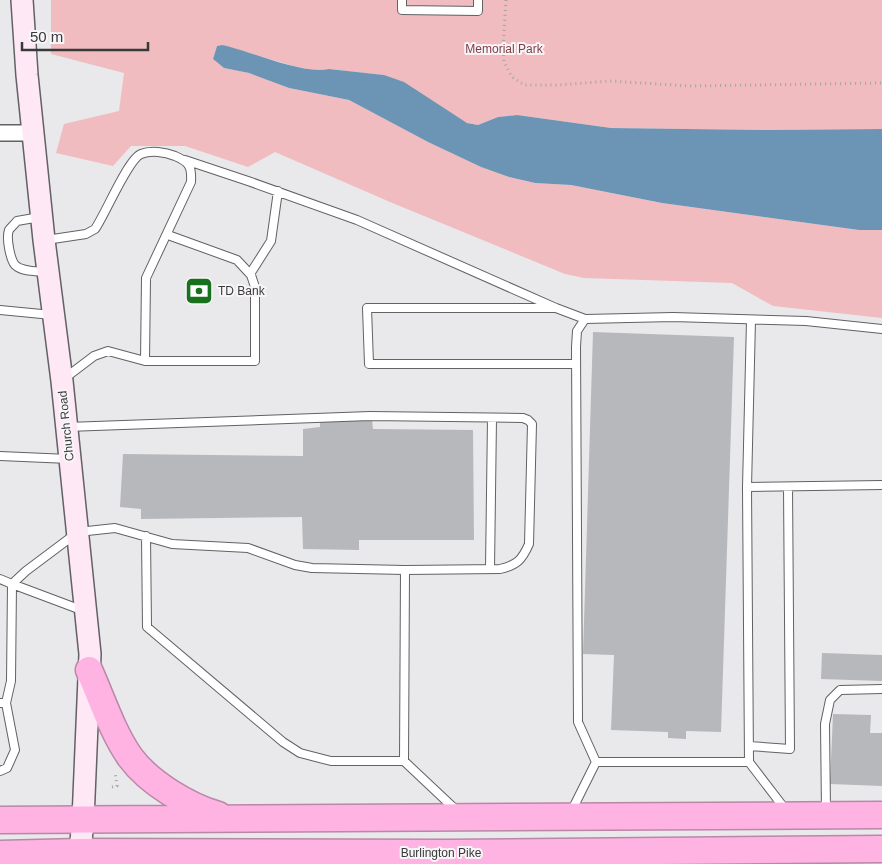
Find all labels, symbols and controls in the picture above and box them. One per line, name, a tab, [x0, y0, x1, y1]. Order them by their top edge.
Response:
scale bar	[22, 20, 149, 52]
text: 50 m	[30, 28, 63, 45]
park label: Memorial Park	[465, 42, 544, 56]
bank icon: TD Bank	[184, 276, 214, 306]
place label: TD Bank	[218, 284, 266, 298]
street label: Church Road	[55, 390, 77, 462]
street label: Burlington Pike	[401, 846, 482, 860]

